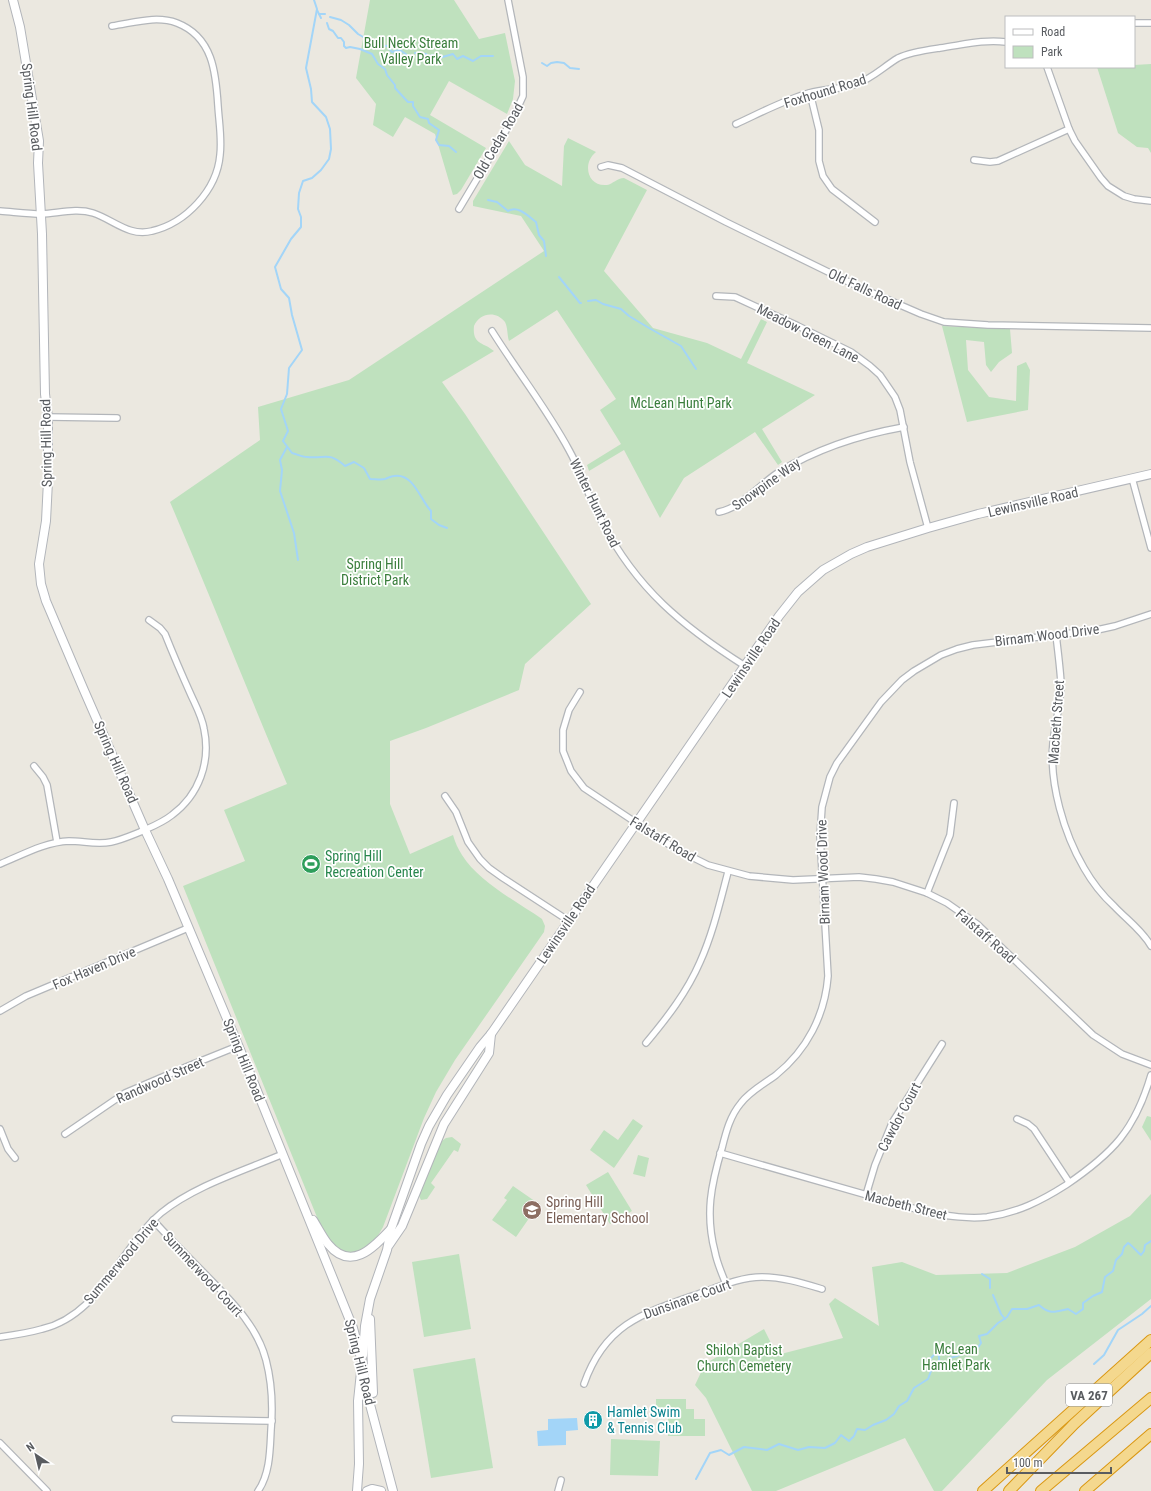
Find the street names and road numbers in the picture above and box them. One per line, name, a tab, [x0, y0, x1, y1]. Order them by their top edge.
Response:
street label: Spring Hill Road	[19, 62, 45, 152]
street label: Foxhound Road	[782, 71, 868, 111]
street label: Old Cedar Road	[470, 100, 526, 182]
street label: Old Falls Road	[826, 265, 904, 313]
street label: Meadow Green Lane	[754, 300, 862, 366]
street label: Spring Hill Road	[37, 399, 55, 487]
street label: Snowpine Way	[729, 454, 803, 513]
street label: Winter Hunt Road	[567, 456, 623, 550]
street label: Lewinsville Road	[986, 484, 1080, 520]
street label: Lewinsville Road	[719, 615, 783, 701]
street label: Birnam Wood Drive	[994, 621, 1100, 649]
street label: Macbeth Street	[1045, 679, 1067, 765]
street label: Spring Hill Road	[91, 718, 141, 806]
street label: Falstaff Road	[627, 813, 699, 865]
street label: Birnam Wood Drive	[813, 819, 833, 925]
street label: Lewinsville Road	[534, 881, 598, 967]
street label: Falstaff Road	[953, 906, 1019, 966]
street label: Fox Haven Drive	[50, 943, 138, 993]
street label: Spring Hill Road	[220, 1016, 268, 1104]
street label: Randwood Street	[114, 1054, 206, 1106]
street label: Cawdor Court	[874, 1080, 924, 1154]
street label: Macbeth Street	[863, 1187, 949, 1223]
street label: Summerwood Drive	[80, 1214, 162, 1307]
street label: Summerwood Court	[160, 1228, 246, 1320]
street label: Dunsinane Court	[641, 1276, 733, 1322]
street label: Spring Hill Road	[342, 1317, 378, 1407]
road number: VA 267	[1066, 1384, 1112, 1406]

